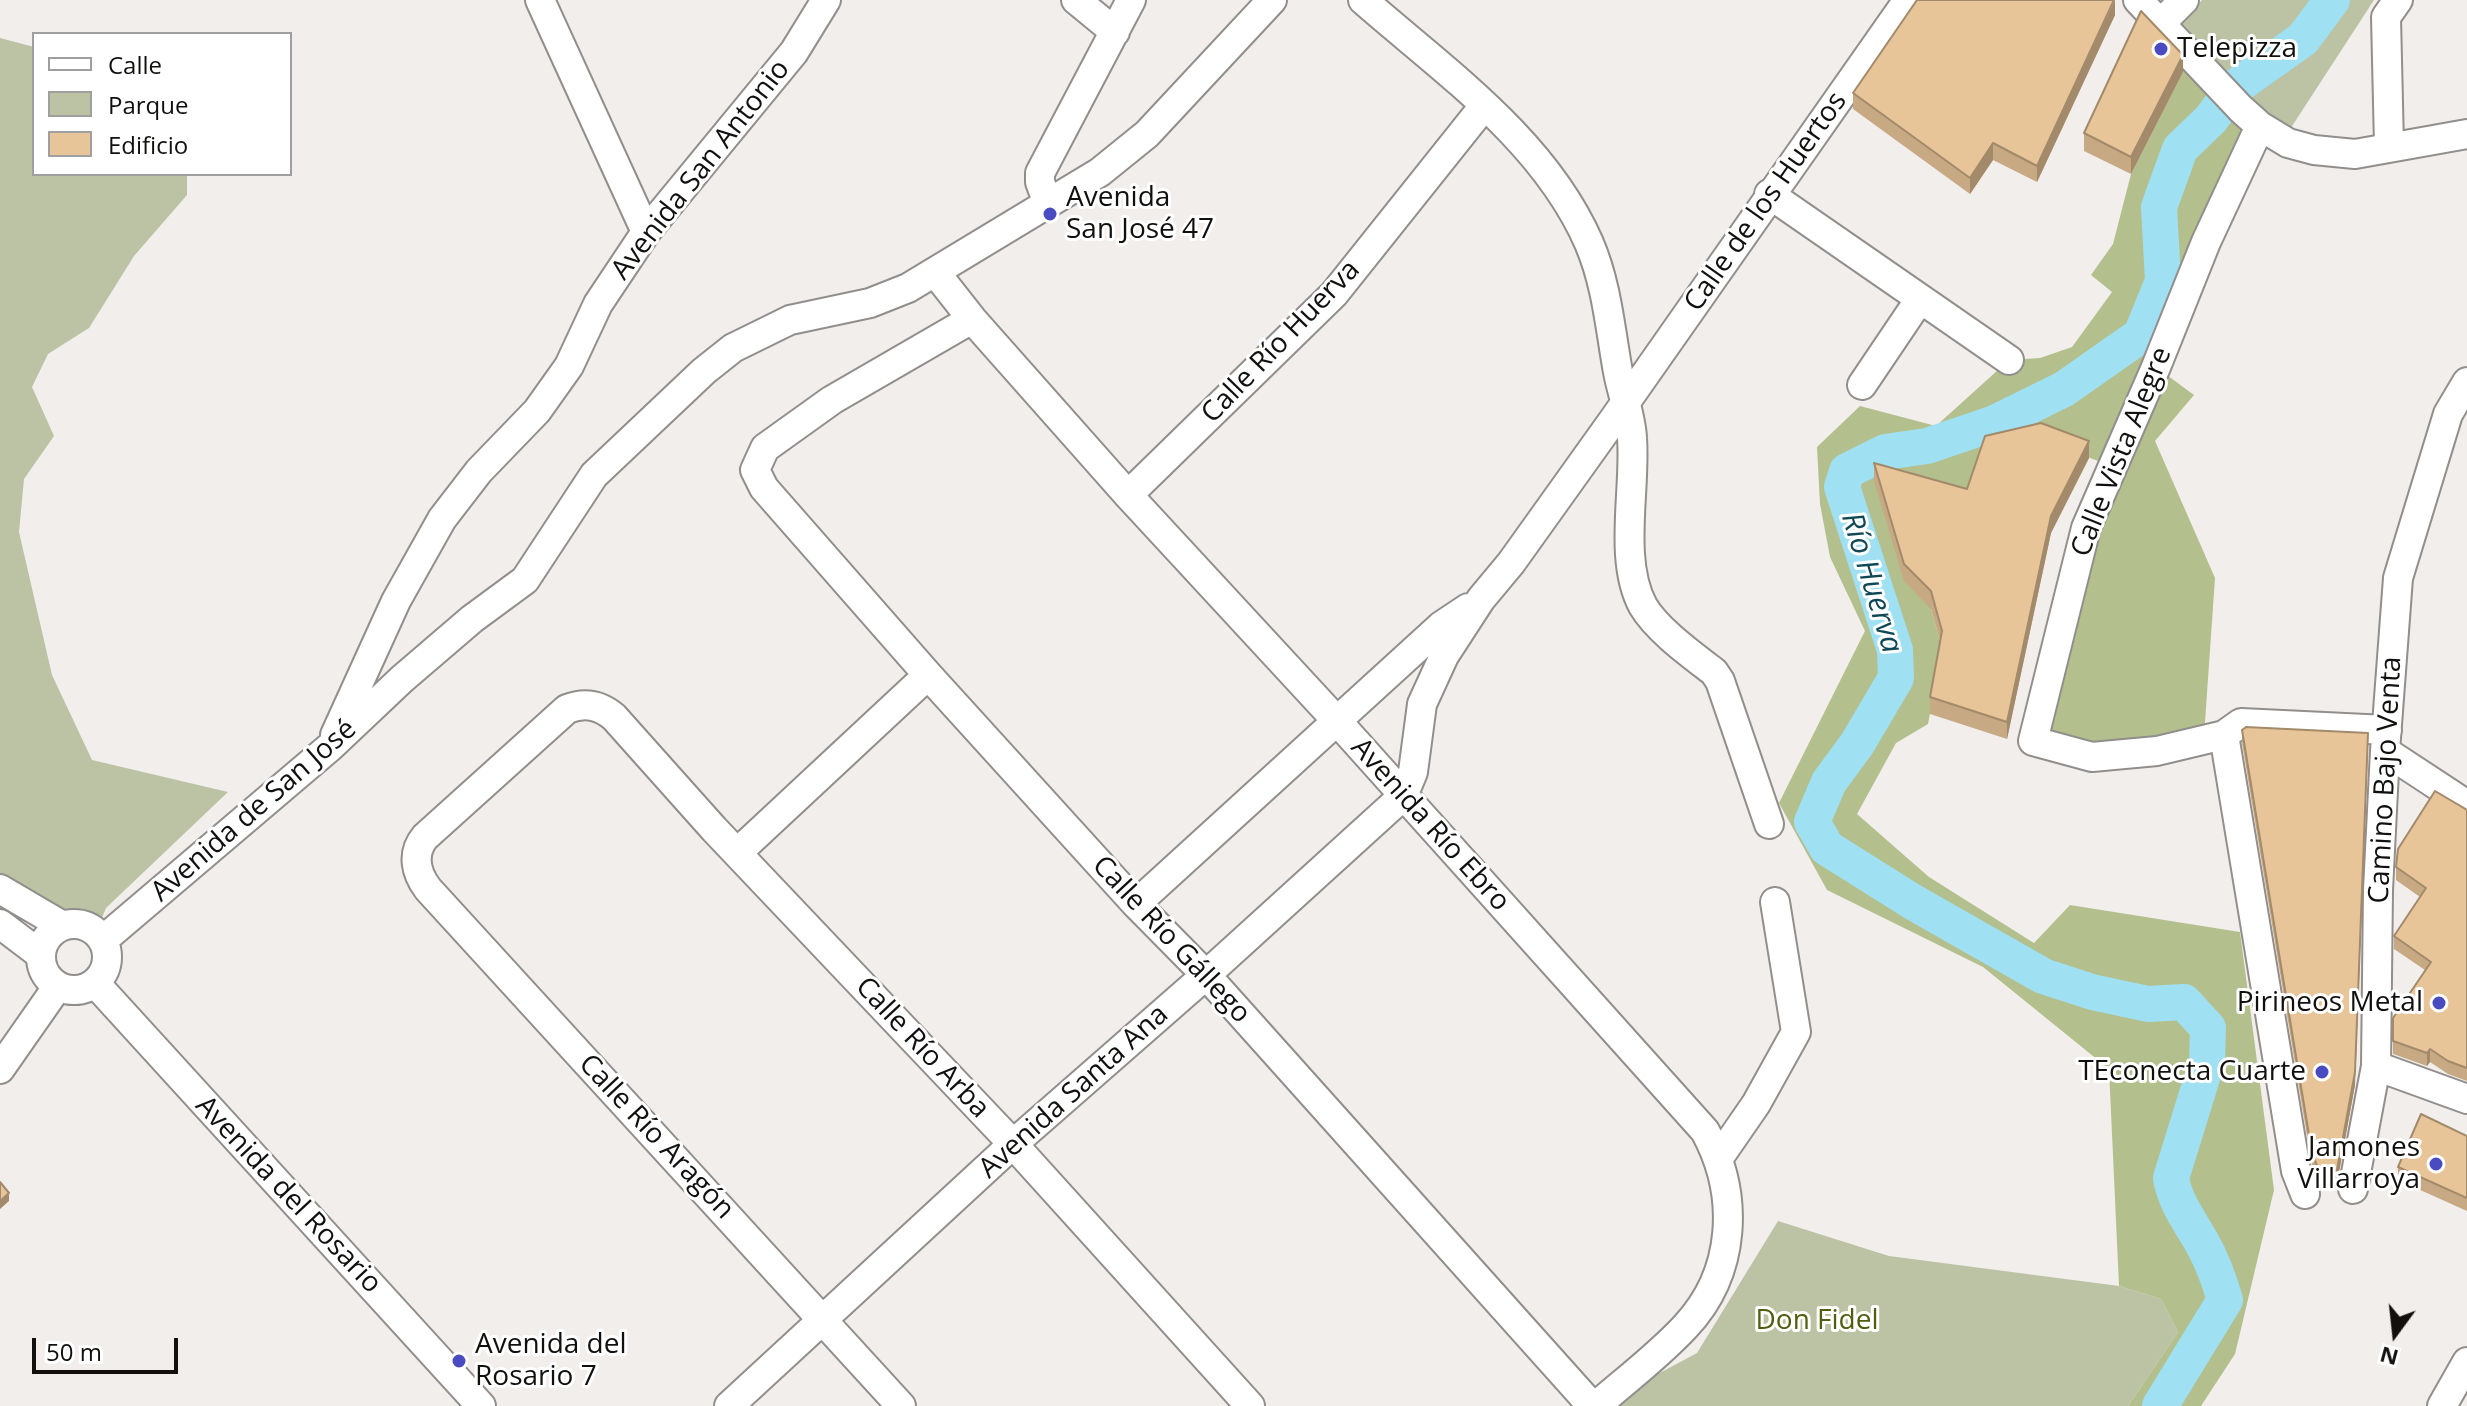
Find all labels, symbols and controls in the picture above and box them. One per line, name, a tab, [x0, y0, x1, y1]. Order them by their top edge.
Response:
legend	[32, 32, 292, 176]
place label: Telepizza	[2177, 32, 2297, 66]
marker: Telepizza	[2152, 40, 2170, 58]
text: Calle	[108, 48, 162, 81]
street label: Avenida San Antonio	[605, 53, 797, 287]
street label: Calle de los Huertos	[1678, 86, 1854, 318]
text: Parque	[108, 88, 188, 121]
text: Edificio	[108, 128, 188, 161]
place label: Avenida San José 47	[1066, 181, 1214, 247]
marker: Avenida San José 47	[1041, 205, 1059, 223]
street label: Calle Río Huerva	[1195, 254, 1367, 430]
street label: Calle Vista Alegre	[2065, 342, 2179, 562]
water label: Río Huerva	[1833, 509, 1909, 657]
street label: Camino Bajo Venta	[2363, 656, 2409, 904]
street label: Avenida de San José	[145, 713, 363, 909]
street label: Avenida Río Ebro	[1344, 732, 1516, 918]
street label: Calle Río Gállego	[1085, 849, 1257, 1031]
street label: Calle Río Arba	[848, 970, 996, 1126]
place label: Pirineos Metal	[2237, 986, 2423, 1020]
marker: Pirineos Metal	[2430, 994, 2448, 1012]
street label: Avenida Santa Ana	[972, 998, 1176, 1186]
street label: Calle Río Aragón	[571, 1048, 741, 1226]
place label: TEconecta Cuarte	[2078, 1055, 2306, 1089]
marker: TEconecta Cuarte	[2313, 1063, 2331, 1081]
street label: Avenida del Rosario	[188, 1089, 388, 1301]
place label: Jamones Villarroya	[2297, 1131, 2420, 1197]
marker: Jamones Villarroya	[2427, 1155, 2445, 1173]
north arrow	[2355, 1294, 2435, 1374]
park label: Don Fidel	[1755, 1304, 1879, 1338]
scale bar	[36, 1322, 182, 1372]
place label: Avenida del Rosario 7	[475, 1328, 627, 1394]
text: 50 m	[46, 1335, 102, 1368]
text: N	[2376, 1340, 2401, 1374]
marker: Avenida del Rosario 7	[450, 1352, 468, 1370]

